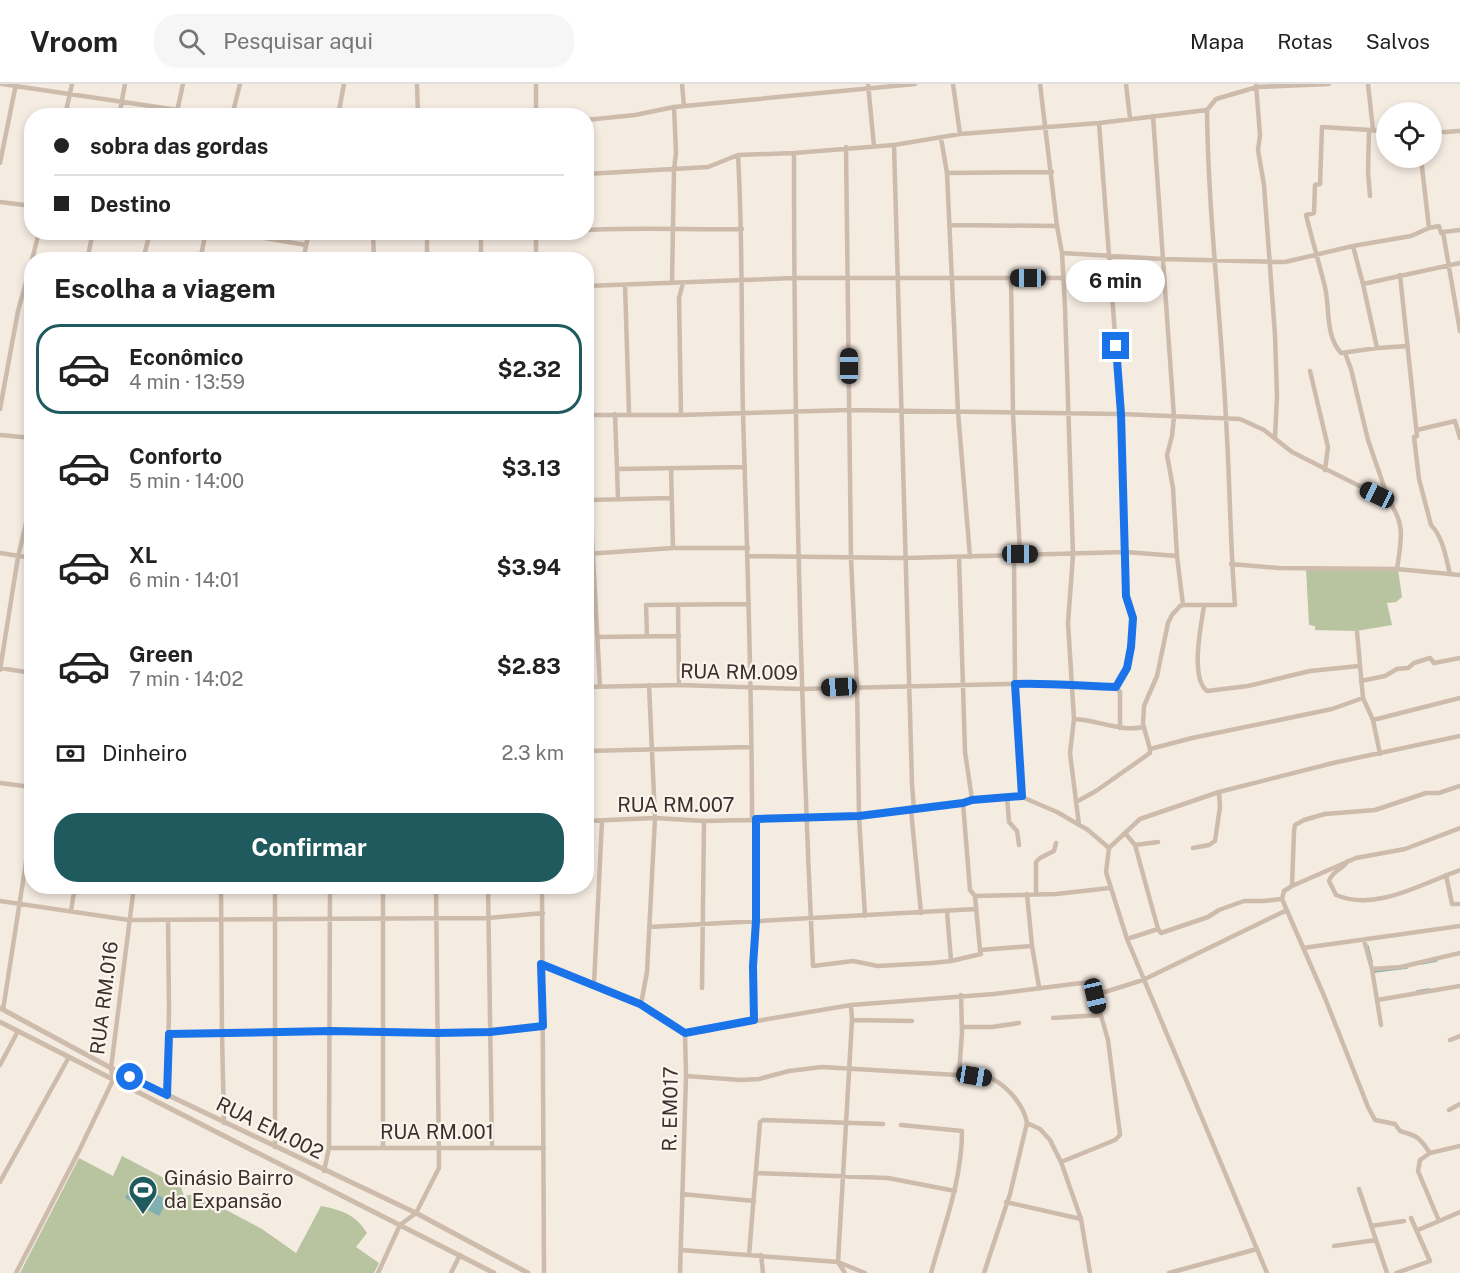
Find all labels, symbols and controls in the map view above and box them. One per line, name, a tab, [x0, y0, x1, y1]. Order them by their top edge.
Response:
search box	[154, 14, 574, 68]
text: Vroom	[30, 25, 118, 58]
icon: search	[175, 25, 208, 58]
text: Pesquisar aqui	[223, 28, 373, 54]
text: Mapa	[1190, 29, 1244, 54]
text: Rotas	[1277, 29, 1333, 54]
text: Salvos	[1366, 29, 1430, 54]
map controls	[1376, 102, 1442, 168]
button: locate	[1376, 102, 1442, 168]
text: sobra das gordas	[90, 133, 268, 159]
text: Destino	[90, 191, 171, 217]
callout: 6 min	[1066, 259, 1166, 301]
car	[1010, 269, 1046, 287]
text: 6 min	[1089, 269, 1142, 293]
text: Escolha a viagem	[54, 272, 276, 304]
route end	[1102, 332, 1129, 359]
icon: car	[57, 342, 111, 396]
text: Econômico	[129, 344, 244, 370]
car	[840, 348, 858, 384]
text: $2.32	[498, 356, 561, 382]
text: 4 min · 13:59	[129, 370, 245, 394]
icon: car	[57, 441, 111, 495]
text: Conforto	[129, 443, 222, 469]
text: $3.13	[501, 455, 561, 481]
text: 5 min · 14:00	[129, 469, 244, 493]
car	[1357, 479, 1397, 511]
icon: car	[57, 540, 111, 594]
text: XL	[129, 542, 157, 568]
car	[1002, 545, 1038, 563]
text: $3.94	[497, 554, 561, 580]
text: 6 min · 14:01	[129, 568, 240, 592]
icon: car	[57, 639, 111, 693]
text: Green	[129, 641, 193, 667]
text: $2.83	[497, 653, 561, 679]
street label: RUA RM.009	[680, 659, 798, 685]
text: 7 min · 14:02	[129, 667, 243, 691]
car	[821, 677, 857, 697]
icon: cash	[54, 737, 87, 770]
text: Dinheiro	[102, 740, 187, 766]
text: 2.3 km	[502, 741, 564, 765]
street label: RUA RM.007	[617, 793, 735, 817]
button: Confirmar	[54, 813, 564, 882]
street label: RUA RM.016	[85, 940, 123, 1056]
car	[1082, 976, 1108, 1016]
route start	[116, 1063, 143, 1090]
car	[955, 1064, 993, 1088]
street label: R. EM017	[657, 1066, 683, 1152]
street label: RUA EM.002	[212, 1092, 328, 1164]
street label: RUA RM.001	[380, 1120, 494, 1144]
place label: Ginásio Bairro da Expansão	[164, 1166, 294, 1213]
sports icon: Ginásio Bairro da Expansão	[127, 1174, 159, 1216]

